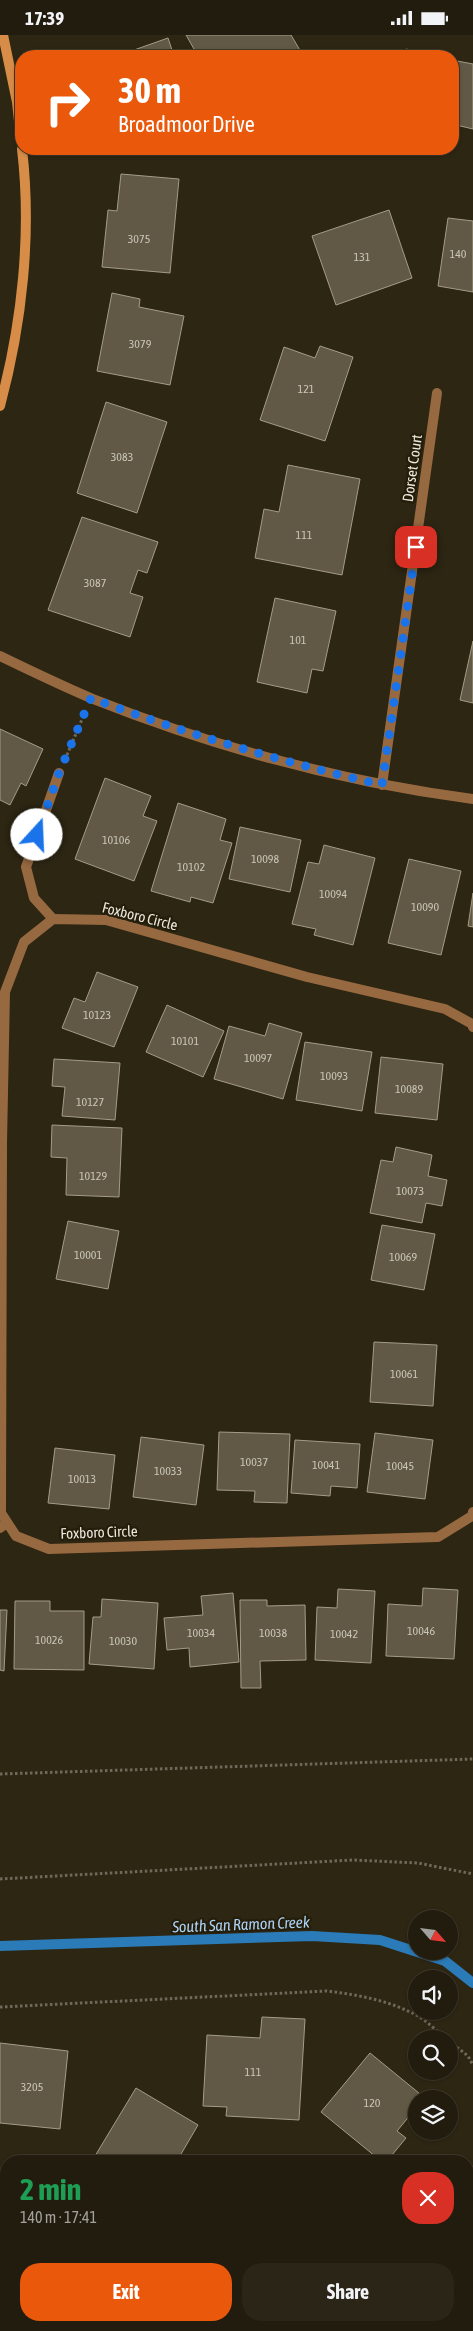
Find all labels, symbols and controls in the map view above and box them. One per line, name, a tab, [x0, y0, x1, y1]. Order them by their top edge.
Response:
text: 17:39	[25, 7, 64, 29]
icon: right	[35, 70, 100, 135]
text: 30 m	[118, 70, 181, 110]
text: Broadmoor Drive	[118, 111, 255, 137]
house number: 3075	[128, 232, 150, 246]
house number: 140	[450, 247, 467, 261]
house number: 131	[354, 250, 371, 264]
house number: 3079	[129, 337, 152, 351]
house number: 121	[298, 382, 315, 396]
street label: Dorset Court	[399, 433, 425, 503]
house number: 3083	[111, 450, 133, 464]
pin	[395, 526, 437, 568]
house number: 111	[296, 528, 313, 542]
icon: arrive	[402, 533, 430, 561]
house number: 3087	[84, 576, 107, 590]
house number: 101	[290, 633, 307, 647]
position arrow	[10, 808, 62, 860]
house number: 10106	[102, 833, 130, 847]
house number: 10098	[251, 852, 279, 866]
house number: 10102	[177, 860, 205, 874]
house number: 10094	[319, 887, 347, 901]
street label: Foxboro Circle	[100, 898, 180, 934]
house number: 10090	[411, 900, 439, 914]
house number: 10123	[83, 1008, 111, 1022]
house number: 10101	[171, 1034, 199, 1048]
house number: 10097	[244, 1051, 272, 1065]
house number: 10093	[320, 1069, 348, 1083]
house number: 10089	[395, 1082, 423, 1096]
house number: 10127	[76, 1095, 104, 1109]
house number: 10129	[79, 1169, 107, 1183]
house number: 10073	[396, 1184, 424, 1198]
house number: 10001	[74, 1248, 102, 1262]
house number: 10069	[389, 1250, 417, 1264]
house number: 10061	[390, 1367, 418, 1381]
house number: 10037	[240, 1455, 268, 1469]
house number: 10041	[312, 1458, 340, 1472]
house number: 10045	[386, 1459, 414, 1473]
house number: 10033	[154, 1464, 182, 1478]
house number: 10013	[68, 1472, 96, 1486]
street label: Foxboro Circle	[60, 1522, 138, 1542]
house number: 10046	[407, 1624, 435, 1638]
house number: 10034	[187, 1626, 215, 1640]
house number: 10038	[259, 1626, 287, 1640]
house number: 10042	[330, 1627, 358, 1641]
house number: 10026	[35, 1633, 63, 1647]
house number: 10030	[109, 1634, 137, 1648]
north arrow	[408, 1910, 458, 1960]
map controls	[408, 1910, 458, 2140]
water label: South San Ramon Creek	[171, 1913, 311, 1935]
button: sound	[408, 1970, 458, 2020]
button: search	[408, 2030, 458, 2080]
house number: 111	[245, 2065, 262, 2079]
house number: 3205	[21, 2080, 43, 2094]
button: layers	[408, 2090, 458, 2140]
house number: 120	[364, 2096, 381, 2110]
text: 2 min	[20, 2172, 81, 2206]
button: close	[402, 2172, 454, 2224]
text: 140 m · 17:41	[20, 2208, 97, 2226]
button: Exit	[20, 2263, 232, 2321]
button: Share	[242, 2263, 454, 2321]

